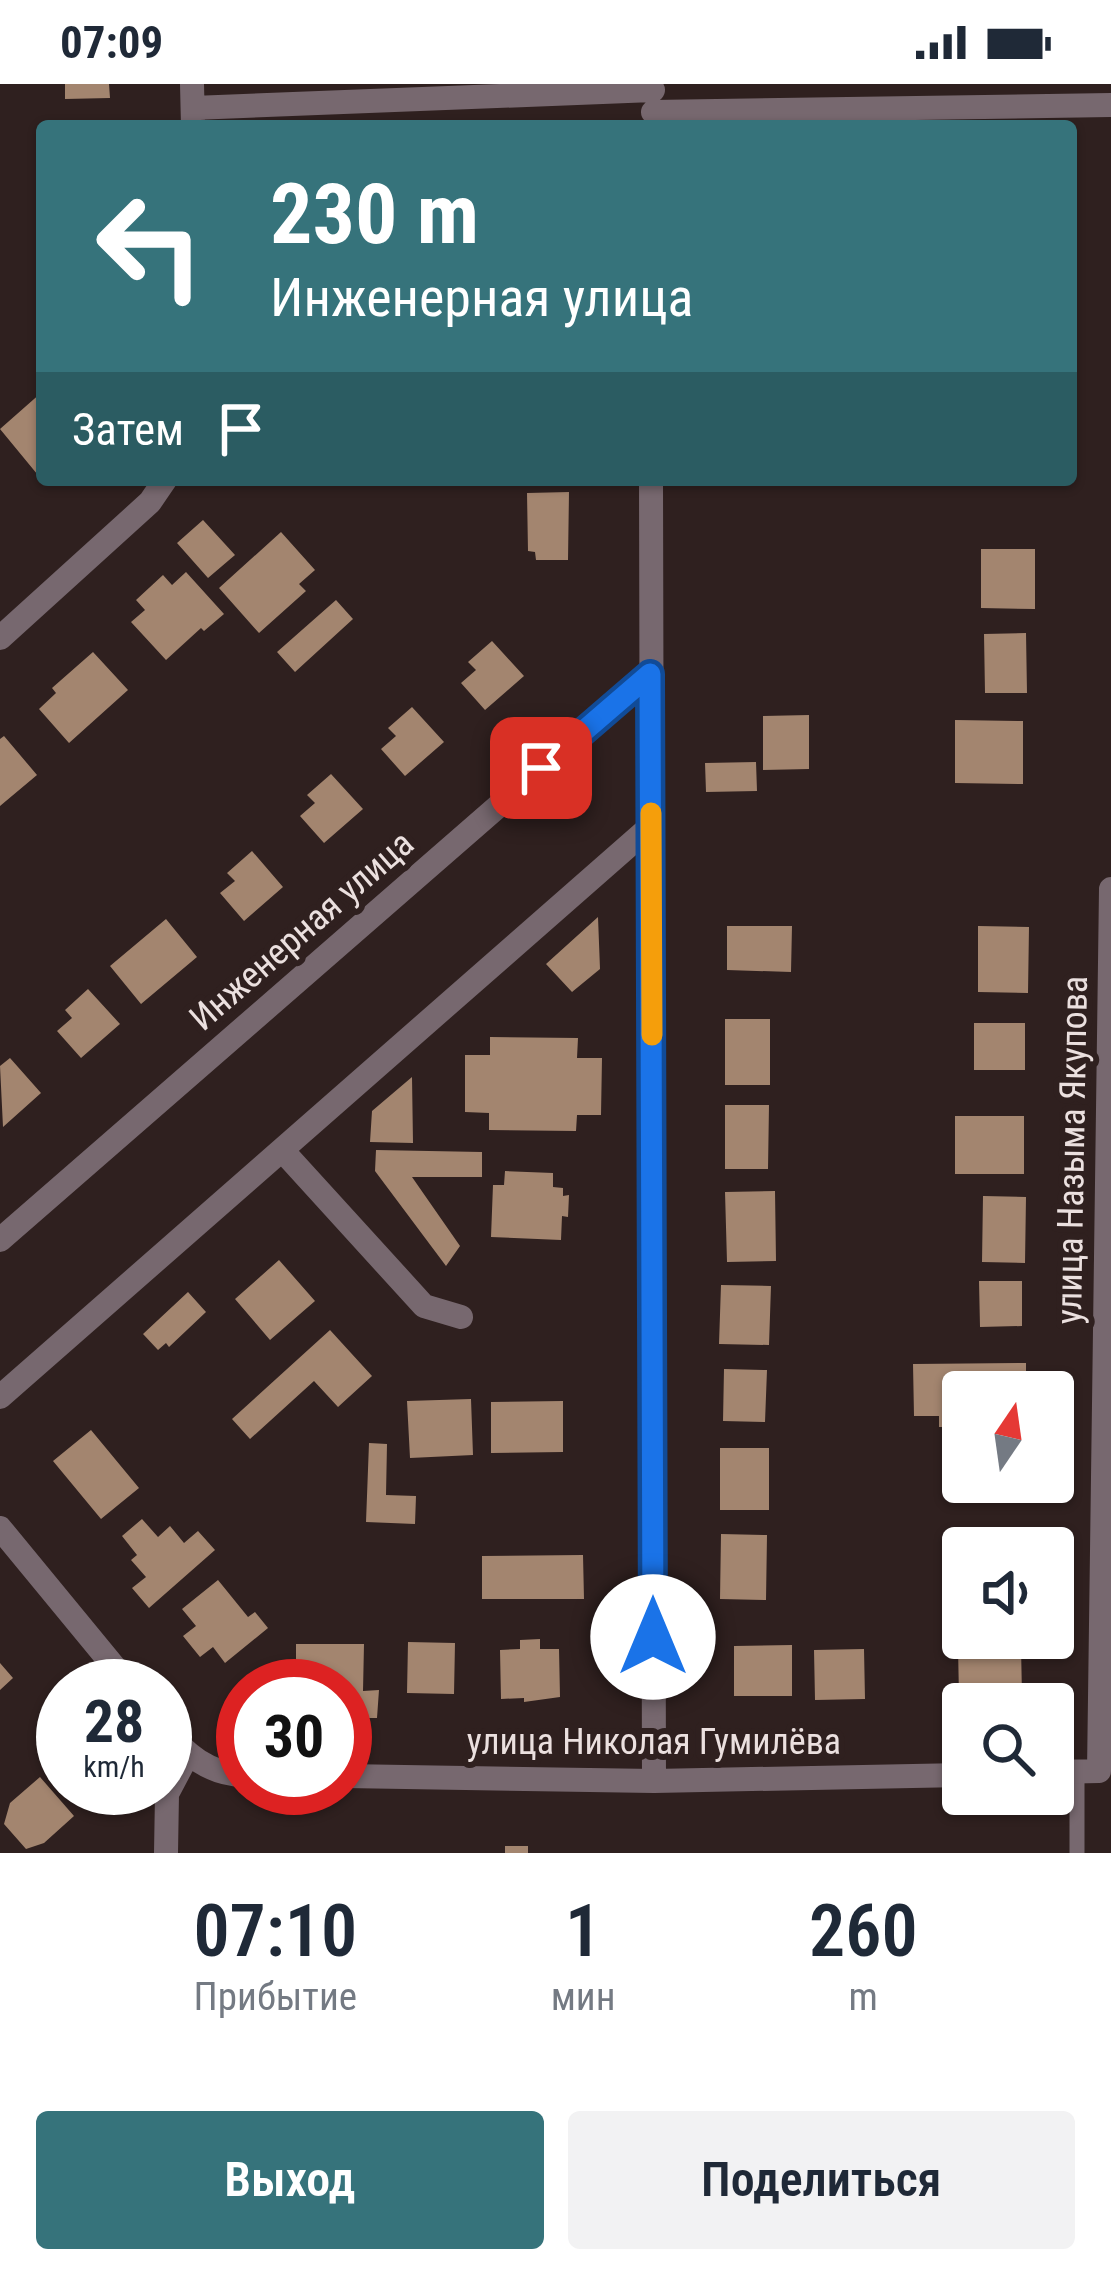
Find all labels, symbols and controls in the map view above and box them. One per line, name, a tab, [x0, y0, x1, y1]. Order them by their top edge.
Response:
text: 07:09	[60, 16, 163, 69]
text: 230 m	[270, 165, 479, 264]
icon: left	[72, 168, 228, 324]
text: Инженерная улица	[270, 266, 693, 329]
icon: arrive	[208, 396, 274, 462]
text: Затем	[72, 403, 184, 456]
pin	[490, 717, 592, 819]
icon: arrive	[508, 735, 574, 801]
street label: Инженерная улица	[181, 822, 422, 1039]
street label: улица Назыма Якупова	[1048, 975, 1096, 1325]
north arrow	[942, 1371, 1074, 1503]
map controls	[942, 1371, 1074, 1815]
button: sound	[942, 1527, 1074, 1659]
position arrow	[590, 1574, 716, 1700]
speed limit sign: 30	[216, 1659, 372, 1815]
button: search	[942, 1683, 1074, 1815]
text: 28	[84, 1686, 144, 1757]
street label: улица Николая Гумилёва	[467, 1721, 841, 1763]
text: km/h	[83, 1749, 145, 1784]
text: 07:10	[193, 1889, 357, 1974]
text: 1	[565, 1889, 601, 1974]
text: 260	[809, 1889, 918, 1974]
text: Прибытие	[194, 1974, 357, 2020]
text: мин	[551, 1974, 616, 2020]
text: m	[849, 1974, 878, 2020]
button: Выход	[36, 2111, 544, 2249]
button: Поделиться	[568, 2111, 1075, 2249]

